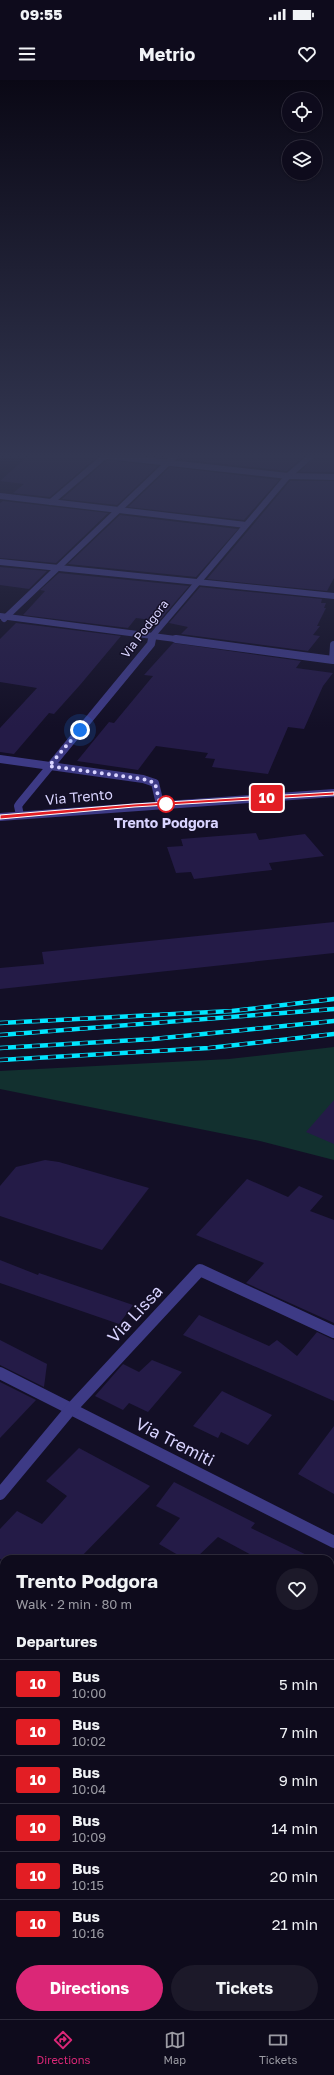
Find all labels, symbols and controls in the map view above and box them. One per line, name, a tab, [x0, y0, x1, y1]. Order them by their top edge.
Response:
text: 09:55	[20, 5, 62, 23]
icon: menu	[16, 43, 38, 65]
text: Metrio	[139, 43, 195, 65]
icon: heart	[296, 43, 318, 65]
map controls	[282, 92, 322, 180]
button: locate	[282, 92, 322, 132]
button: layers	[282, 140, 322, 180]
street label: Via Podgora	[118, 597, 171, 661]
your location	[70, 720, 90, 740]
street label: Via Trento	[44, 785, 114, 808]
line badge: 10	[249, 785, 285, 811]
text: 10	[259, 789, 275, 806]
marker: Trento Podgora	[157, 795, 175, 813]
place label: Trento Podgora	[114, 814, 218, 831]
street label: Via Lissa	[103, 1280, 167, 1347]
street label: Via Tremiti	[132, 1413, 218, 1470]
button: heart	[276, 1568, 318, 1610]
text: Trento Podgora	[16, 1569, 158, 1592]
text: Walk · 2 min · 80 m	[16, 1596, 132, 1612]
text: Departures	[16, 1632, 97, 1650]
text: Bus	[72, 1667, 100, 1685]
text: 10	[30, 1675, 46, 1692]
text: 5 min	[279, 1675, 318, 1693]
text: 10:00	[72, 1685, 106, 1701]
text: Bus	[72, 1715, 100, 1733]
text: 10	[30, 1723, 46, 1740]
text: 7 min	[280, 1723, 318, 1741]
text: 10:02	[72, 1733, 106, 1749]
text: Bus	[72, 1763, 100, 1781]
text: 10	[30, 1771, 46, 1788]
text: 9 min	[279, 1771, 318, 1789]
text: 10:04	[72, 1781, 106, 1797]
text: Bus	[72, 1811, 100, 1829]
text: 10	[30, 1819, 46, 1836]
text: 14 min	[271, 1819, 318, 1837]
text: 10:09	[72, 1829, 106, 1845]
text: Bus	[72, 1859, 100, 1877]
text: 10	[30, 1867, 46, 1884]
text: 20 min	[270, 1867, 318, 1885]
text: 10:15	[72, 1877, 104, 1893]
text: Bus	[72, 1907, 100, 1925]
text: 10	[30, 1915, 46, 1932]
text: 21 min	[272, 1915, 318, 1933]
text: 10:16	[72, 1925, 104, 1941]
button: Directions	[16, 1965, 163, 2011]
button: Tickets	[171, 1965, 318, 2011]
tab: Directions	[37, 2029, 90, 2066]
tab: Map	[163, 2029, 186, 2066]
tab: Tickets	[259, 2029, 297, 2066]

